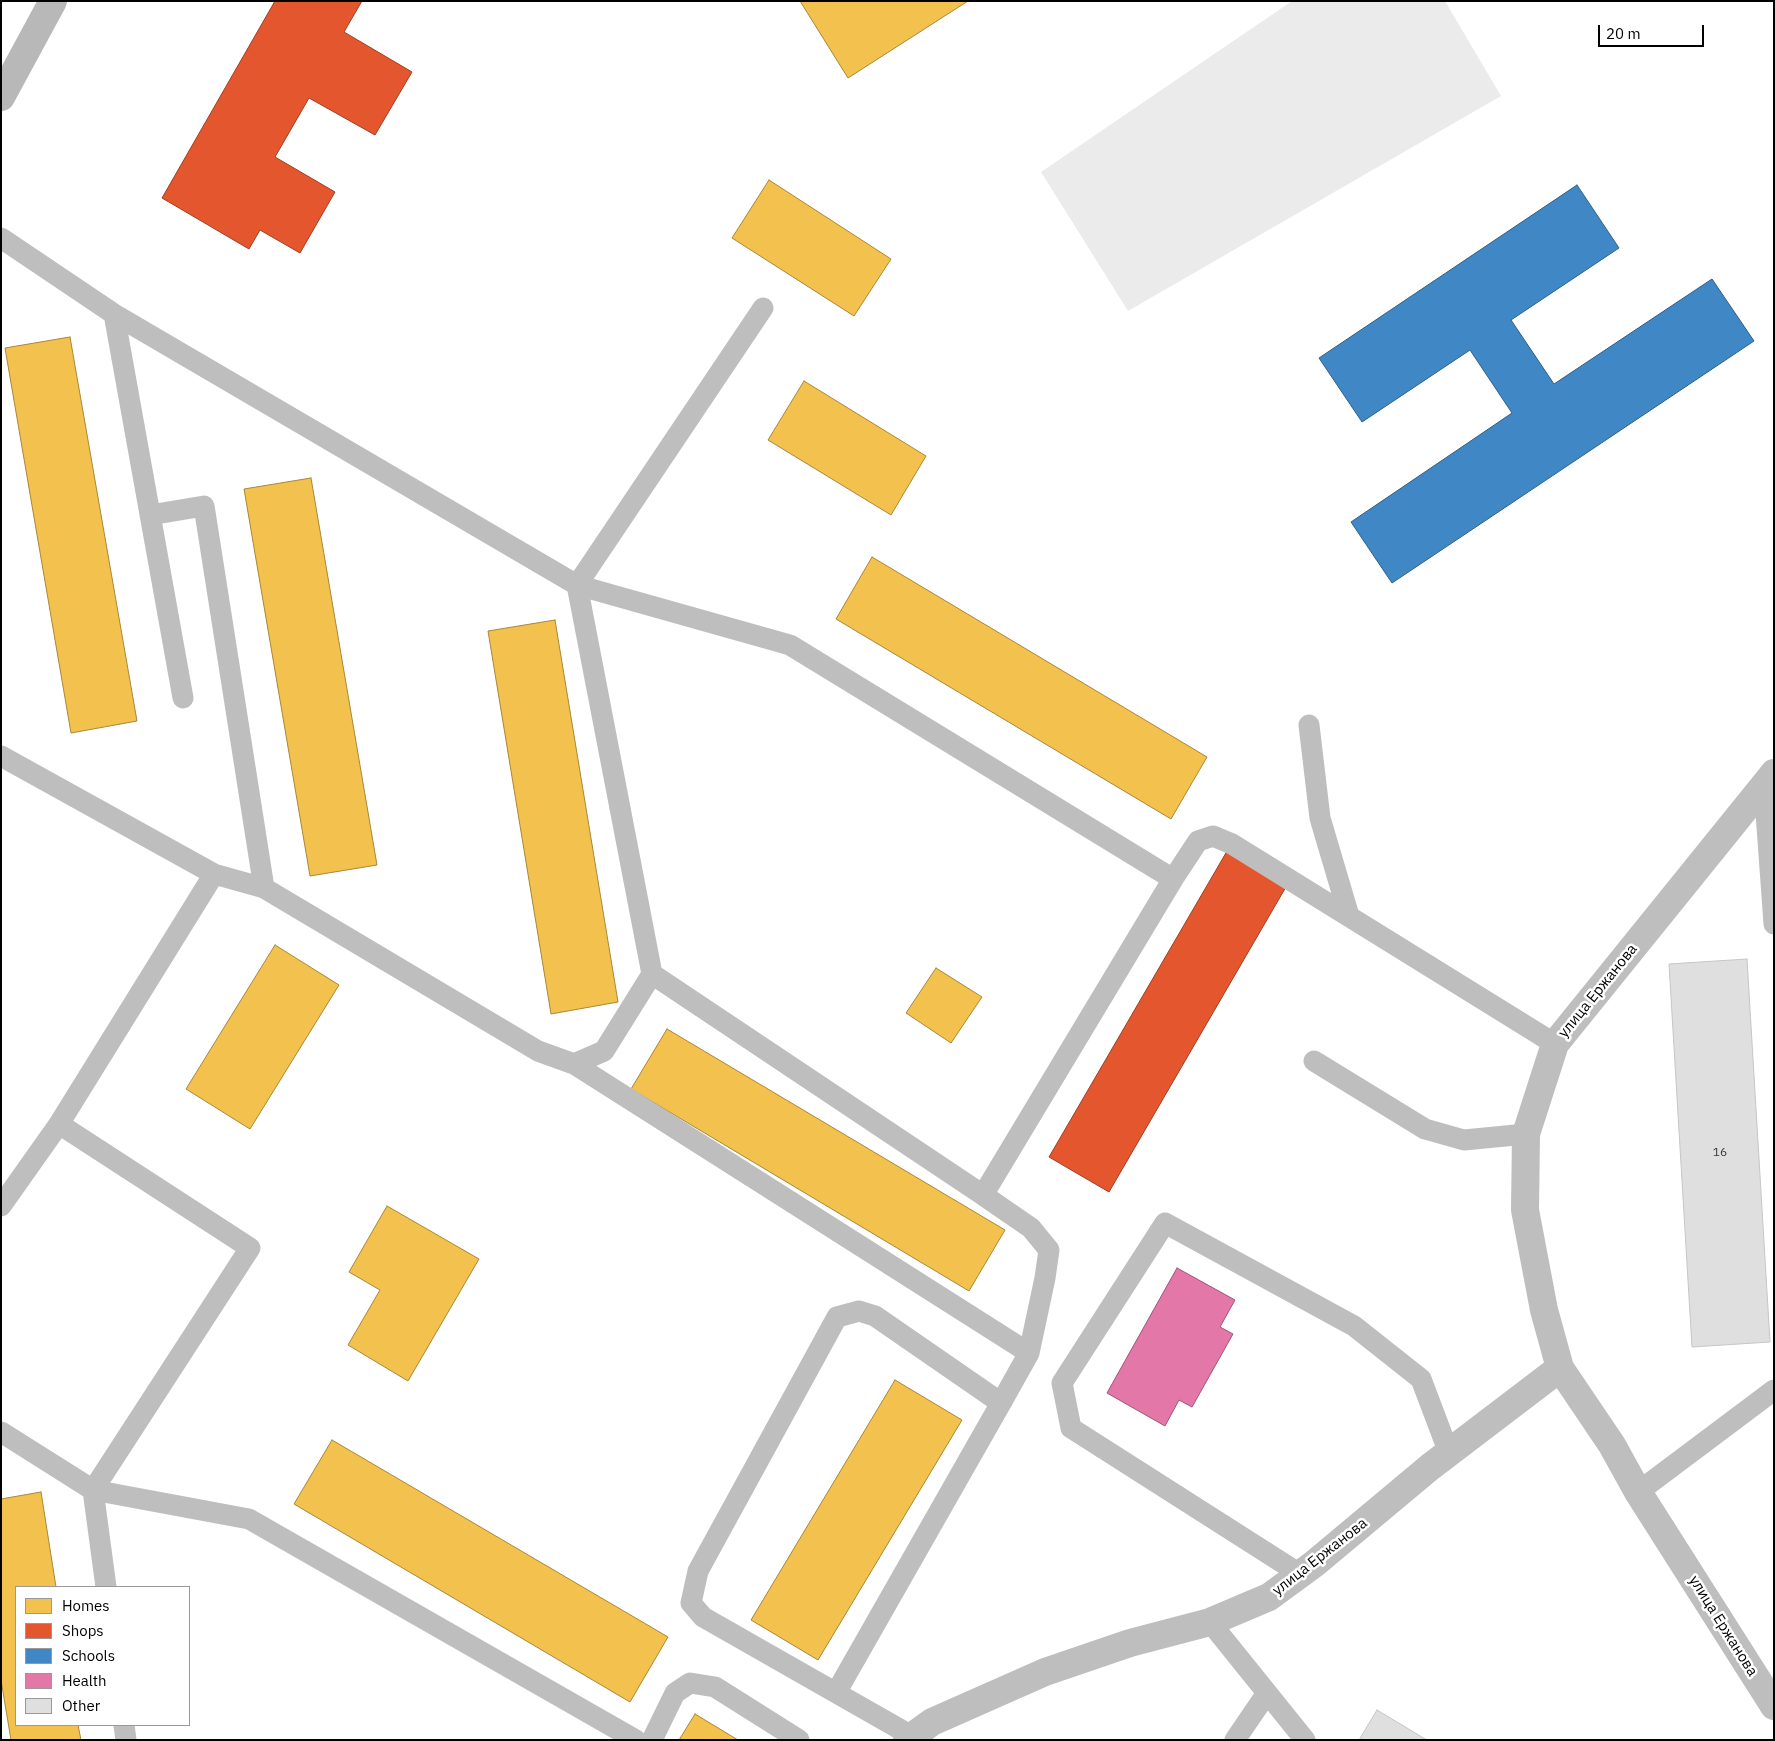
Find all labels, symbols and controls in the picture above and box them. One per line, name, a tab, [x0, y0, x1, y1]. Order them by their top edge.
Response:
scale bar	[1600, 15, 1706, 47]
text: 20 m	[1606, 24, 1641, 43]
street label: улица Ержанова	[1555, 941, 1641, 1041]
house number: 16	[1713, 1146, 1727, 1160]
street label: улица Ержанова	[1269, 1514, 1371, 1600]
street label: улица Ержанова	[1685, 1572, 1761, 1680]
legend	[15, 1586, 190, 1726]
text: Homes	[62, 1596, 110, 1615]
text: Shops	[62, 1621, 104, 1640]
text: Schools	[62, 1646, 115, 1665]
text: Health	[62, 1671, 107, 1690]
text: Other	[62, 1696, 100, 1715]

